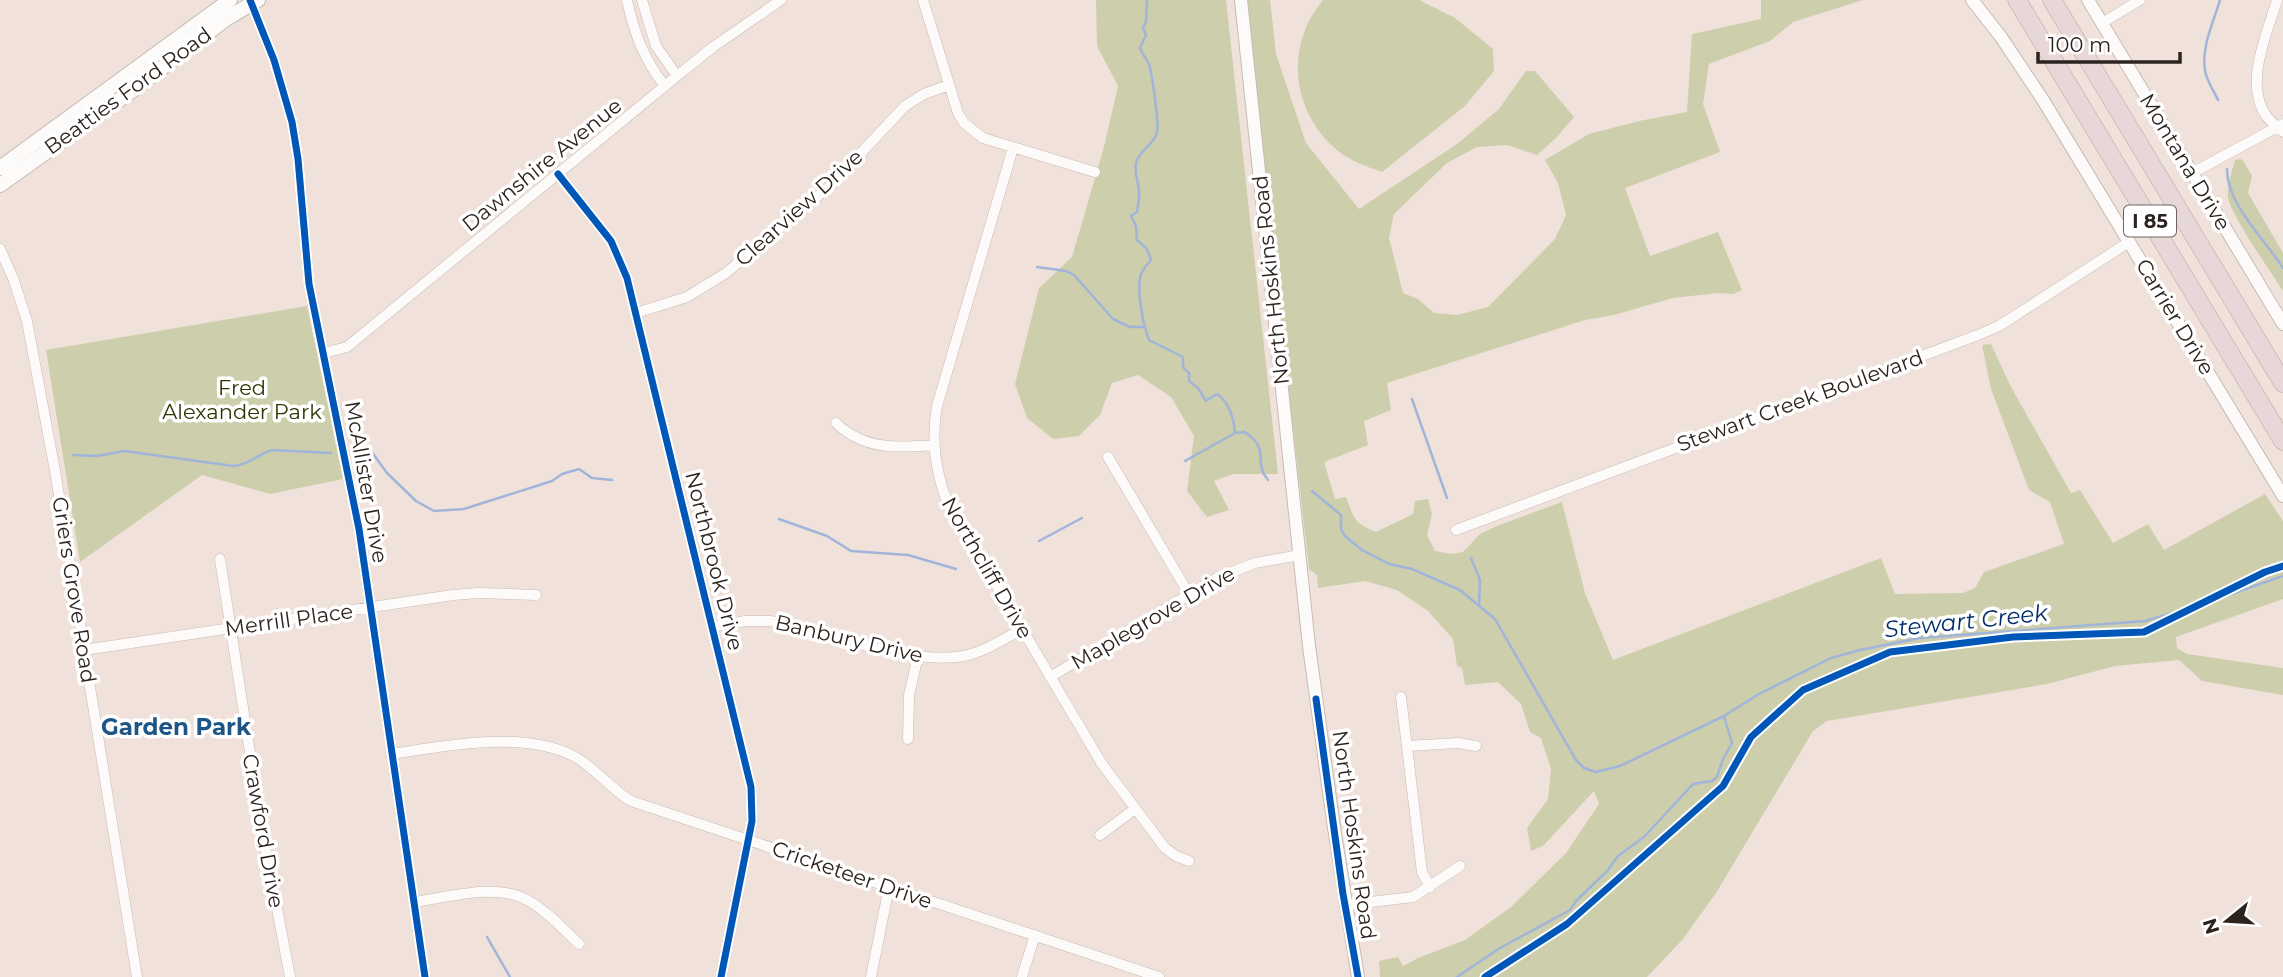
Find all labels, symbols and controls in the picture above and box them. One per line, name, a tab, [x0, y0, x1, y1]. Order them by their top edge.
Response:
scale bar	[2038, 21, 2180, 65]
street label: Beatties Ford Road	[39, 22, 216, 160]
text: 100 m	[2048, 32, 2111, 57]
street label: Montana Drive	[2135, 89, 2236, 235]
street label: Dawnshire Avenue	[457, 93, 626, 237]
street label: Clearview Drive	[730, 144, 867, 271]
street label: North Hoskins Road	[1247, 174, 1294, 386]
road number: I 85	[2124, 206, 2176, 236]
street label: Carrier Drive	[2131, 254, 2220, 379]
street label: Stewart Creek Boulevard	[1673, 344, 1926, 457]
park label: Fred Alexander Park	[162, 375, 322, 424]
street label: McAllister Drive	[340, 399, 393, 565]
street label: Northbrook Drive	[680, 469, 749, 653]
street label: Northcliff Drive	[937, 492, 1038, 643]
street label: Griers Grove Road	[47, 495, 102, 685]
street label: Maplegrove Drive	[1067, 561, 1239, 675]
street label: Merrill Place	[223, 598, 355, 641]
water label: Stewart Creek	[1883, 598, 2050, 643]
street label: Banbury Drive	[773, 609, 925, 668]
district label: Garden Park	[101, 713, 252, 741]
street label: North Hoskins Road	[1327, 729, 1382, 941]
street label: Crawford Drive	[238, 752, 289, 910]
street label: Cricketeer Drive	[769, 835, 936, 914]
north arrow	[2192, 886, 2262, 956]
text: N	[2198, 915, 2225, 937]

